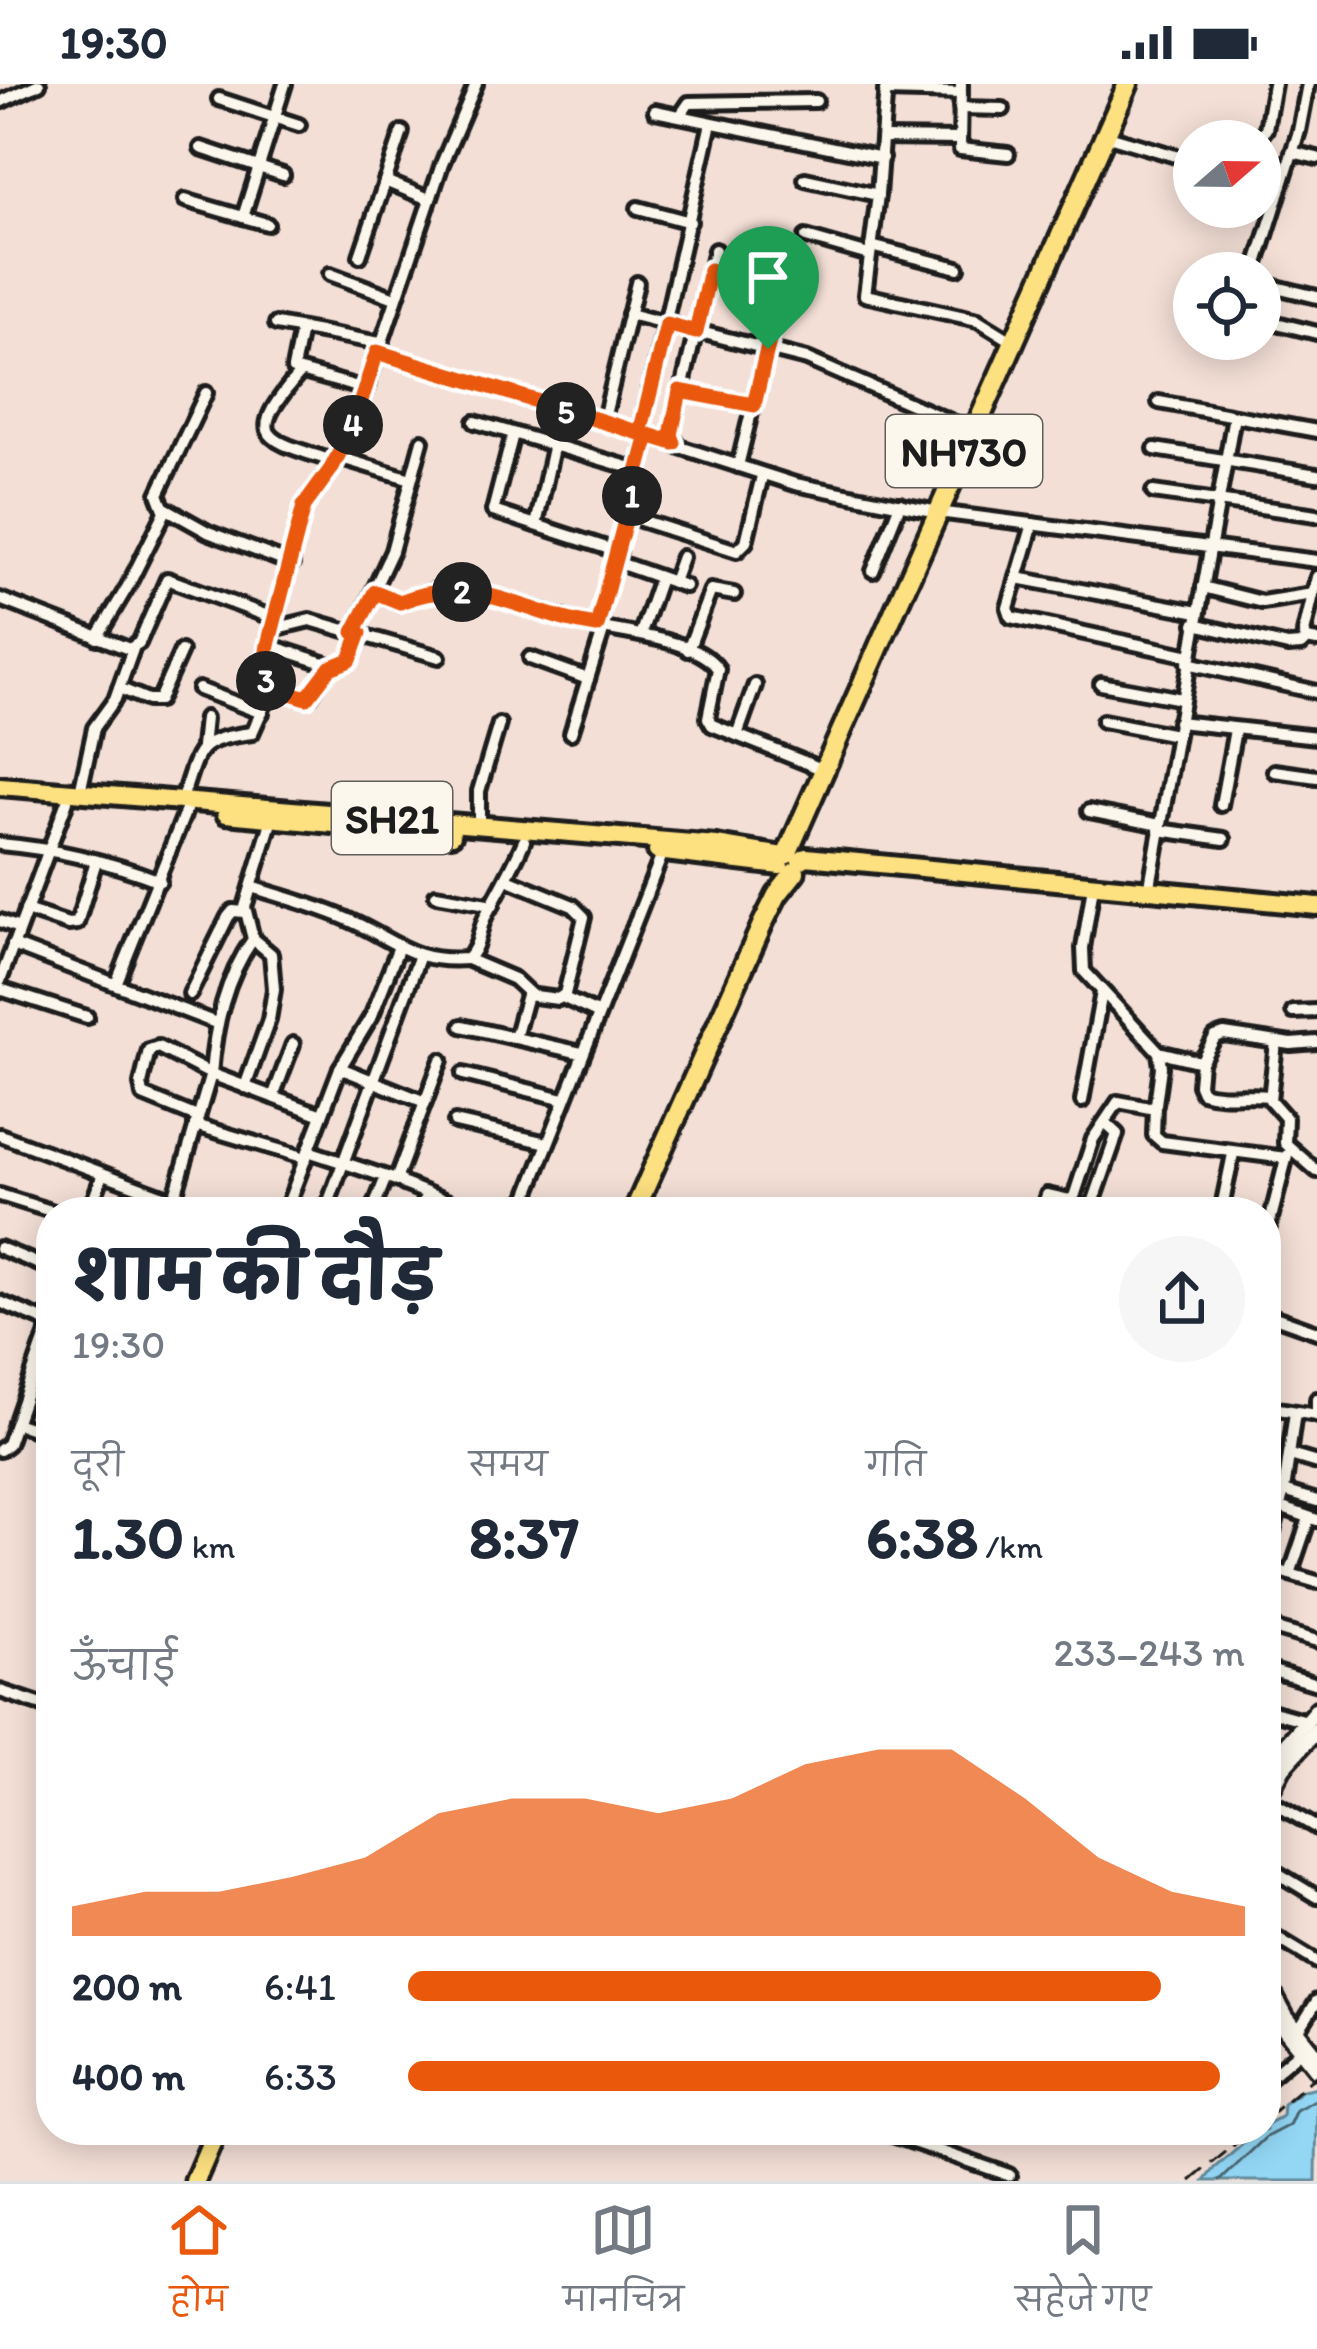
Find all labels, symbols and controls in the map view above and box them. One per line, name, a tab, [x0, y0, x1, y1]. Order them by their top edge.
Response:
text: 19:30	[60, 15, 168, 69]
north arrow	[1173, 120, 1281, 228]
map controls	[1173, 120, 1281, 360]
pin	[717, 226, 819, 349]
icon: arrive	[735, 244, 801, 310]
button: locate	[1173, 252, 1281, 360]
pin: 5	[536, 382, 596, 442]
text: 5	[557, 392, 575, 431]
pin: 4	[323, 395, 383, 455]
text: 4	[343, 405, 363, 444]
road number: NH730	[886, 415, 1042, 487]
pin: 1	[602, 466, 662, 526]
text: 1	[624, 476, 640, 515]
pin: 2	[432, 562, 492, 622]
text: 2	[453, 572, 471, 611]
pin: 3	[236, 651, 296, 711]
text: 3	[257, 661, 275, 700]
road number: SH21	[332, 782, 452, 854]
text: शाम की दौड़	[72, 1236, 437, 1316]
button: share	[1119, 1236, 1245, 1362]
text: 19:30	[72, 1321, 165, 1368]
text: दूरी	[72, 1445, 124, 1484]
text: समय	[469, 1445, 548, 1484]
text: गति	[866, 1445, 926, 1484]
text: 1.30	[72, 1501, 184, 1573]
text: 8:37	[469, 1501, 579, 1573]
text: 6:38	[866, 1501, 978, 1573]
text: km	[184, 1527, 235, 1566]
text: /km	[978, 1527, 1043, 1566]
text: 233–243 m	[1053, 1629, 1245, 1676]
text: ऊँचाई	[72, 1642, 177, 1689]
text: 200 m	[72, 1963, 182, 2010]
text: 6:41	[264, 1963, 336, 2010]
text: 400 m	[72, 2053, 185, 2100]
text: 6:33	[264, 2053, 337, 2100]
tab: होम	[166, 2197, 232, 2336]
tab: मानचित्र	[563, 2197, 684, 2336]
tab: सहेजे गए	[1015, 2197, 1151, 2336]

